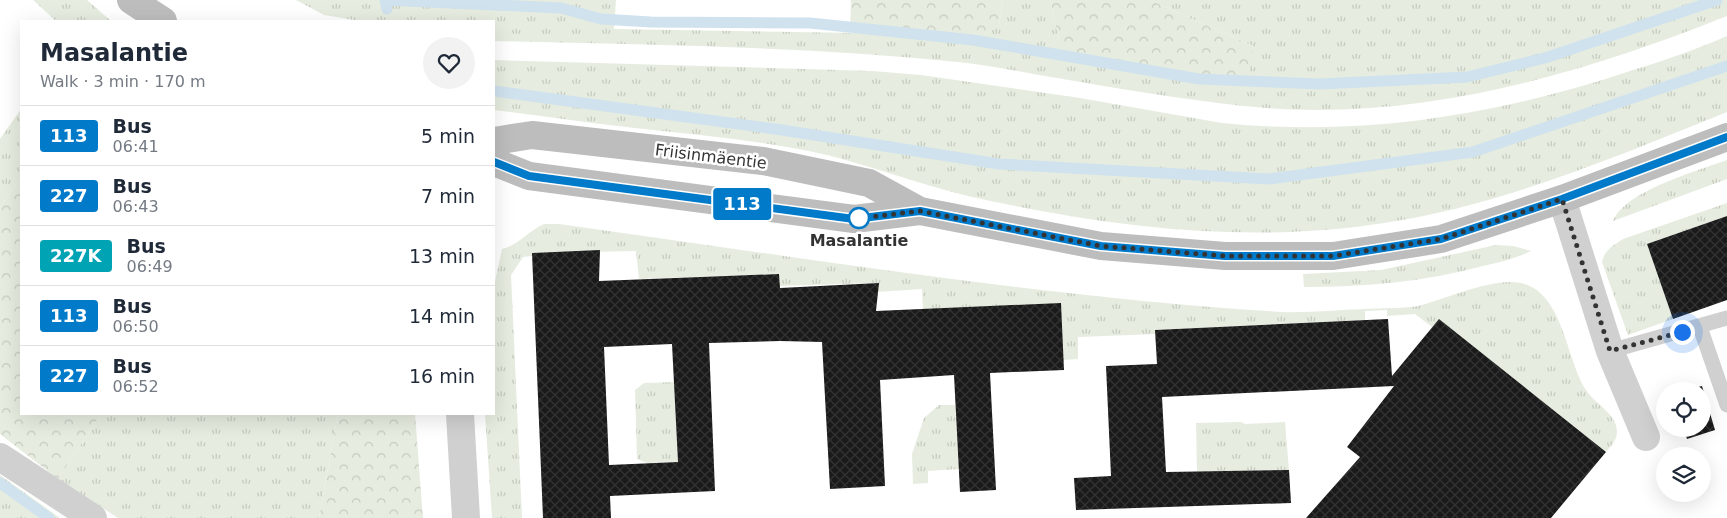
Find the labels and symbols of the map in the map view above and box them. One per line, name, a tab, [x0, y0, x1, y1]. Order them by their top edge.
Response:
street label: Friisinmäentie	[654, 140, 768, 173]
line badge: 113	[713, 188, 771, 220]
marker: Masalantie	[848, 207, 870, 229]
place label: Masalantie	[810, 231, 908, 250]
your location	[1670, 320, 1695, 345]

